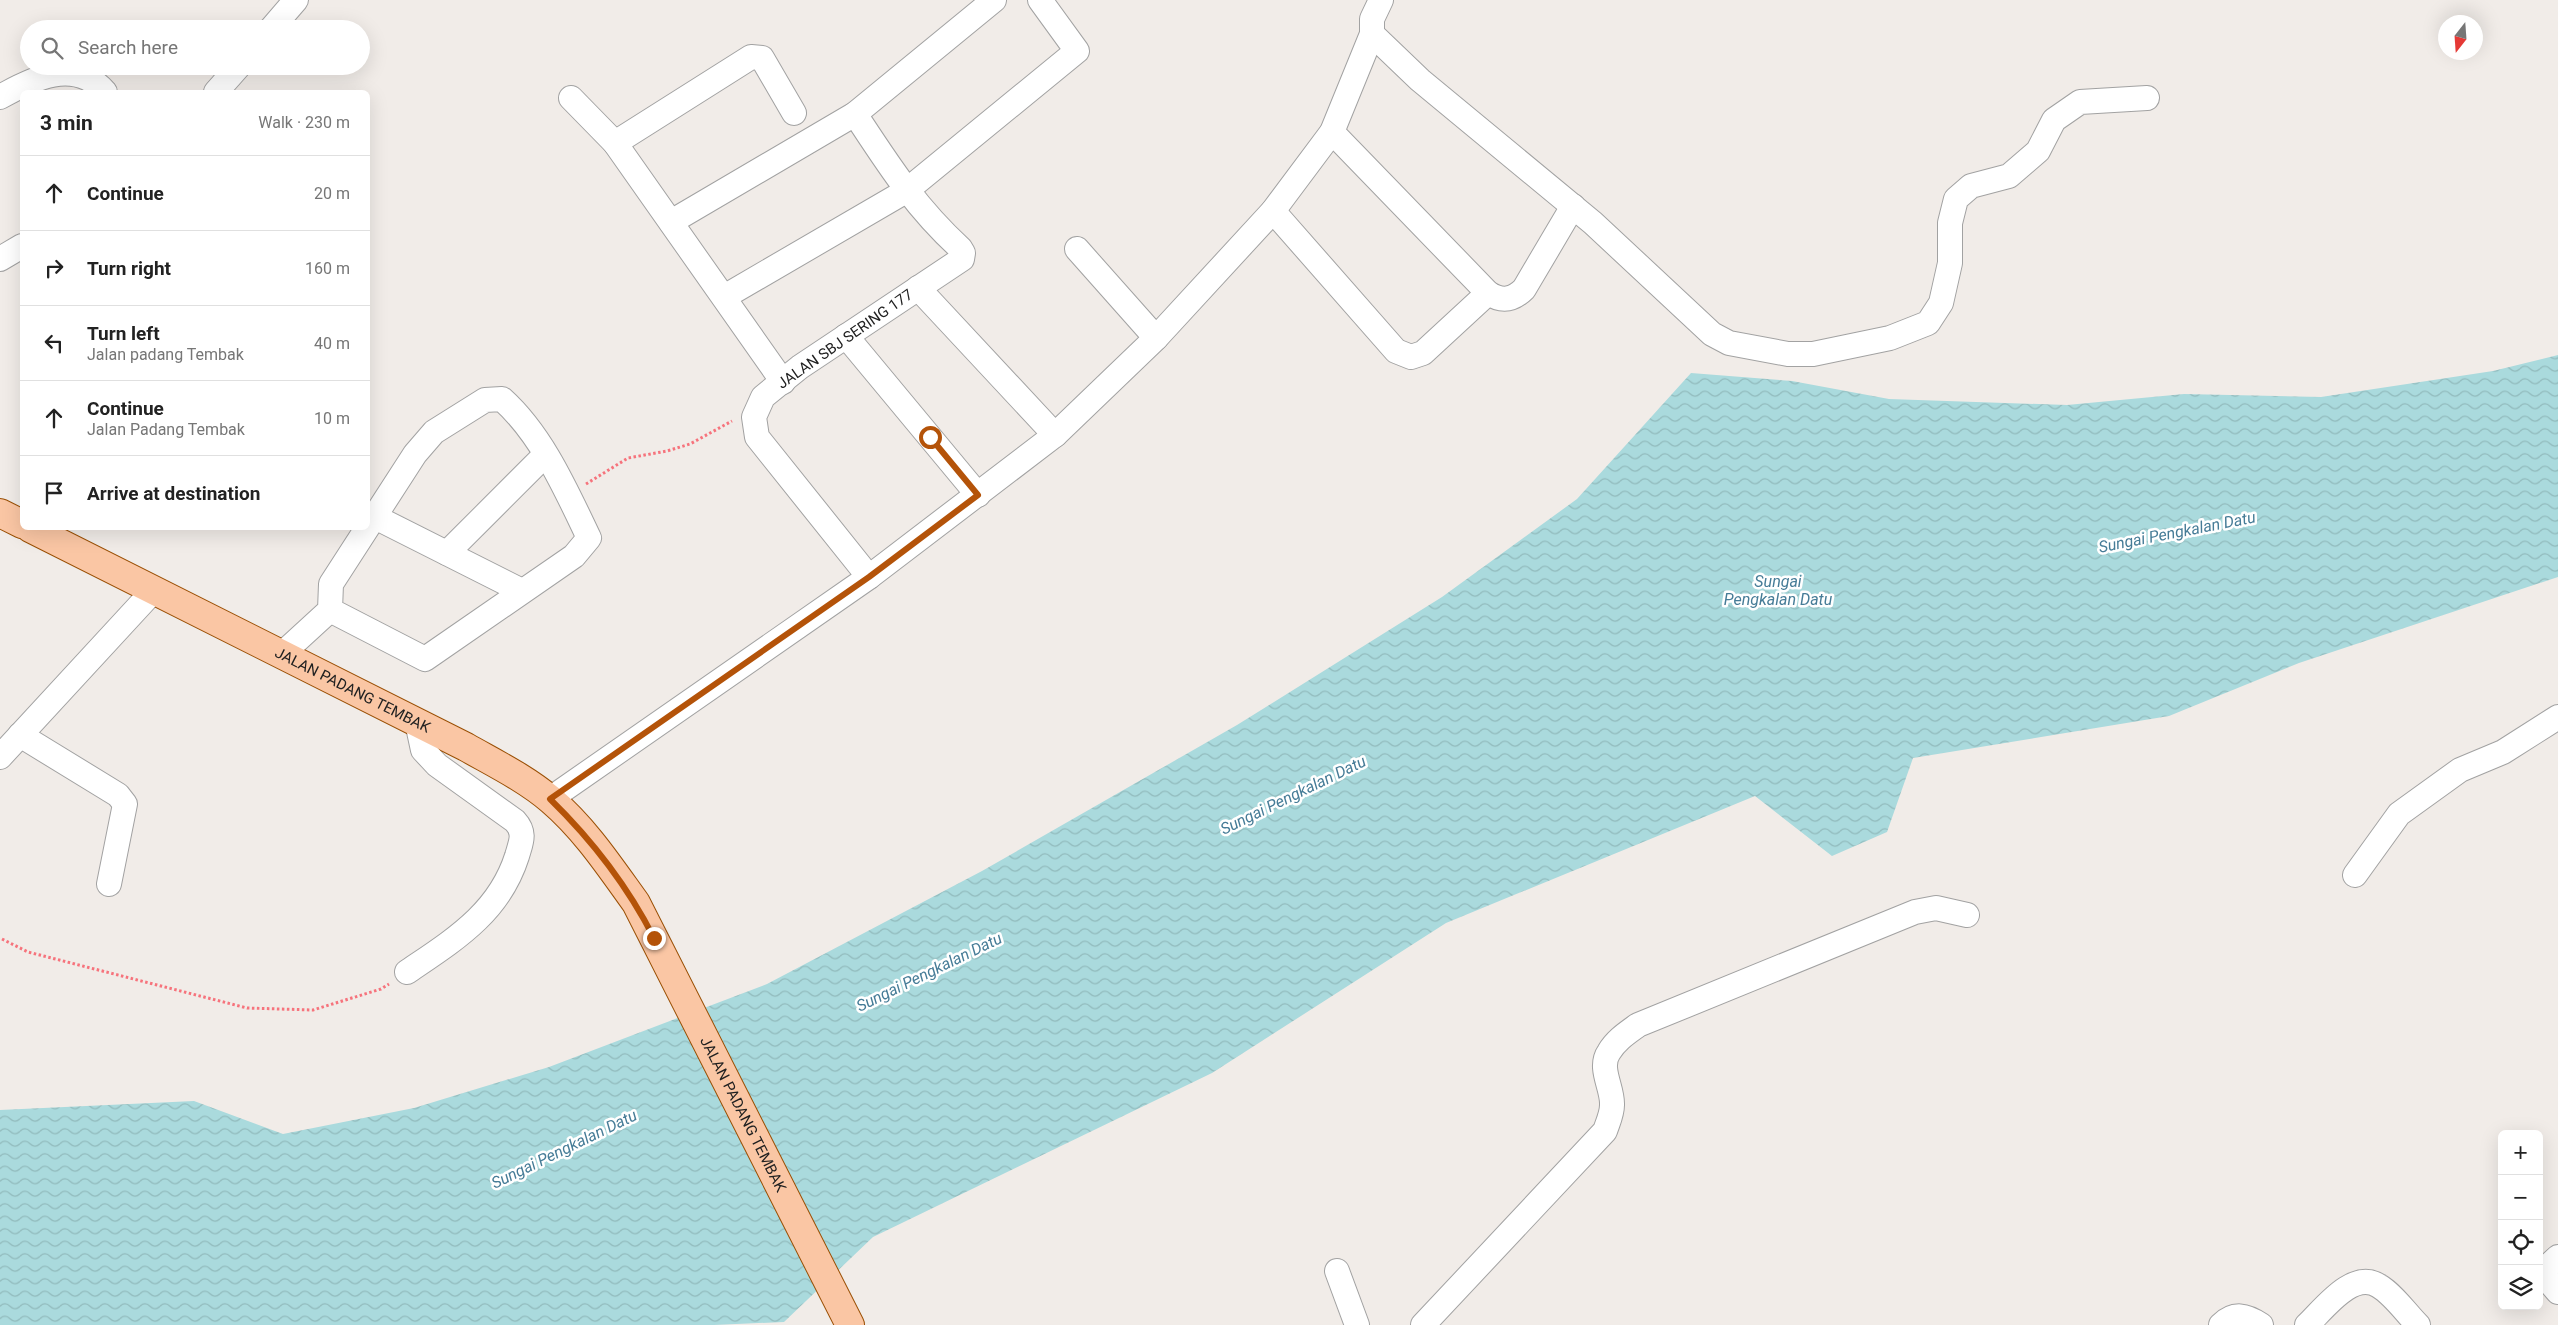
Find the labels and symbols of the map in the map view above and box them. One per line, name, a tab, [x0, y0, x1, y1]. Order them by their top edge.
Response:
north arrow	[2438, 15, 2483, 60]
street label: JALAN SBJ SERING 177	[774, 285, 916, 393]
route start	[919, 426, 942, 449]
water label: Sungai Pengkalan Datu	[2097, 507, 2258, 557]
water label: Sungai Pengkalan Datu	[1724, 572, 1833, 609]
street label: JALAN PADANG TEMBAK	[272, 643, 434, 737]
water label: Sungai Pengkalan Datu	[1217, 751, 1369, 839]
route end	[643, 927, 666, 950]
water label: Sungai Pengkalan Datu	[853, 928, 1005, 1016]
street label: JALAN PADANG TEMBAK	[696, 1034, 790, 1195]
water label: Sungai Pengkalan Datu	[488, 1105, 640, 1193]

